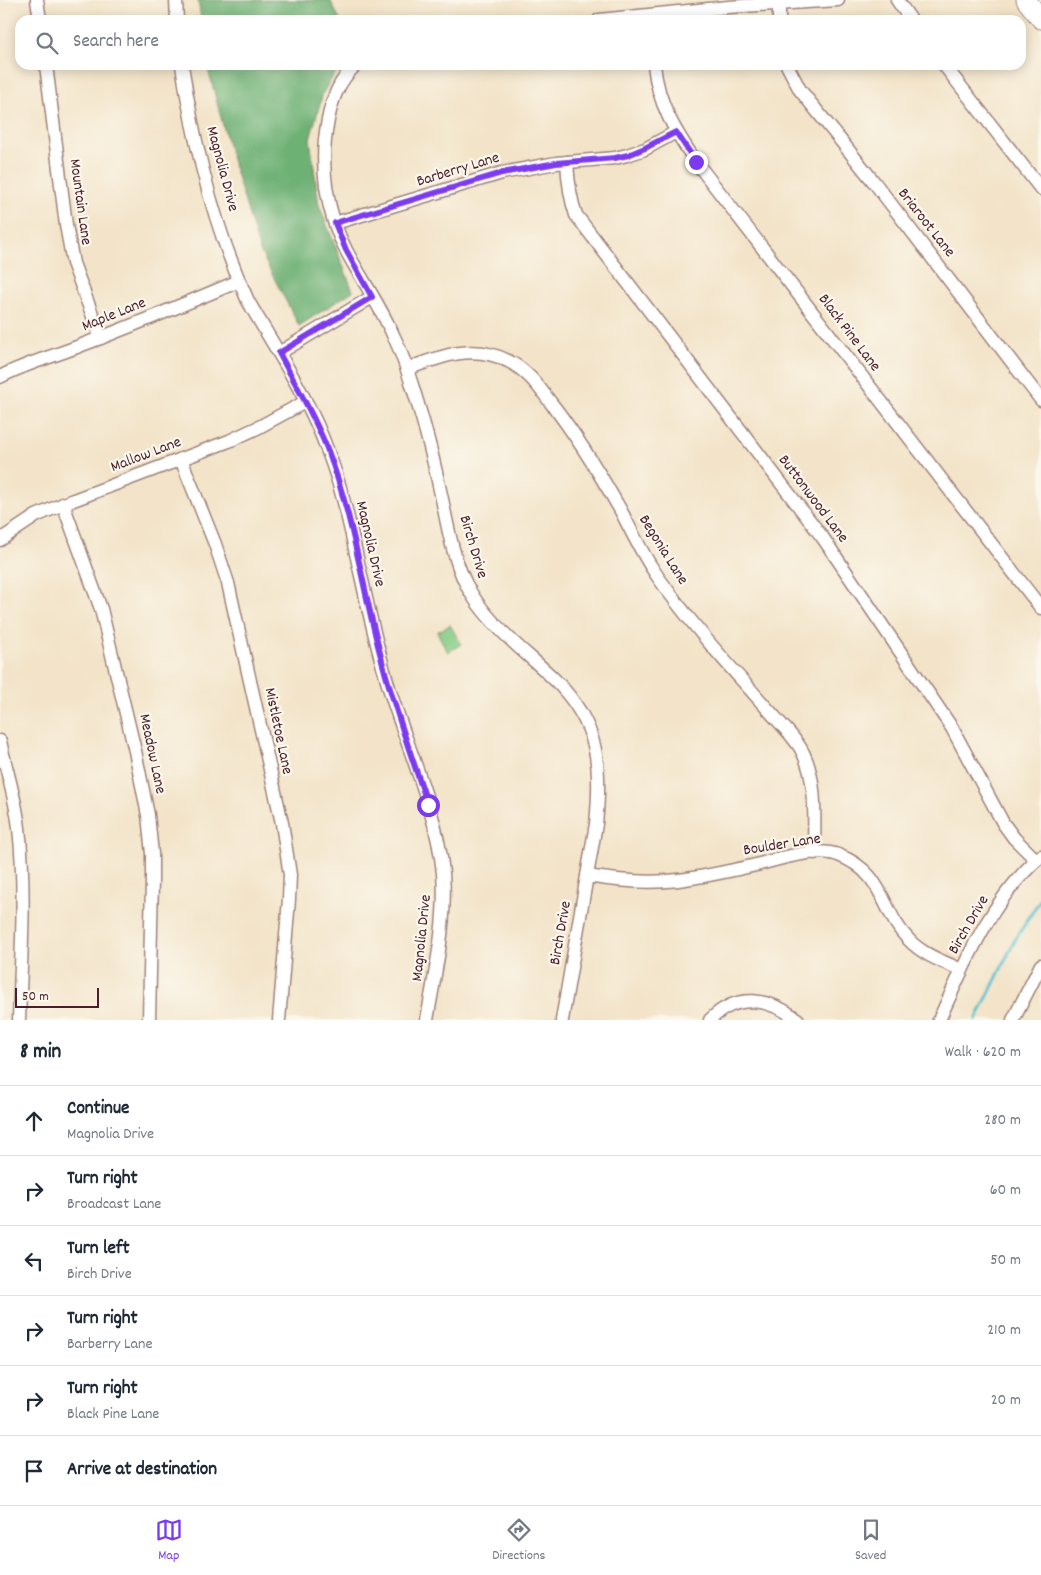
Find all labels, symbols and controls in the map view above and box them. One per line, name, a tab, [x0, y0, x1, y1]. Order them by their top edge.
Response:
search box	[15, 15, 1026, 70]
icon: search	[33, 29, 61, 57]
text: Search here	[73, 29, 159, 56]
street label: Magnolia Drive	[200, 124, 244, 214]
street label: Barberry Lane	[414, 147, 502, 193]
route end	[685, 151, 708, 174]
street label: Mountain Lane	[63, 157, 97, 247]
street label: Briaroot Lane	[892, 184, 960, 262]
street label: Black Pine Lane	[812, 289, 886, 377]
street label: Maple Lane	[79, 292, 149, 338]
street label: Mallow Lane	[107, 431, 185, 479]
street label: Buttonwood Lane	[772, 450, 854, 548]
street label: Magnolia Drive	[349, 499, 391, 589]
street label: Begonia Lane	[632, 511, 694, 589]
street label: Birch Drive	[453, 513, 493, 581]
street label: Mistletoe Lane	[258, 686, 298, 776]
street label: Meadow Lane	[132, 712, 172, 796]
route start	[417, 794, 440, 817]
street label: Boulder Lane	[742, 828, 822, 862]
street label: Birch Drive	[943, 891, 995, 959]
street label: Magnolia Drive	[406, 893, 438, 983]
street label: Birch Drive	[544, 899, 578, 967]
scale bar	[15, 985, 99, 1008]
text: 50 m	[22, 987, 49, 1007]
text: 8 min	[20, 1038, 61, 1068]
text: Walk · 620 m	[945, 1041, 1021, 1064]
text: Continue	[67, 1096, 129, 1123]
icon: ahead	[20, 1107, 48, 1135]
text: 280 m	[984, 1109, 1021, 1132]
text: Magnolia Drive	[67, 1123, 154, 1146]
text: Turn right	[67, 1166, 138, 1193]
icon: right	[20, 1177, 48, 1205]
text: 60 m	[990, 1179, 1021, 1202]
text: Broadcast Lane	[67, 1193, 161, 1216]
text: Turn left	[67, 1236, 130, 1263]
icon: left	[20, 1247, 48, 1275]
text: 50 m	[990, 1249, 1021, 1272]
text: Birch Drive	[67, 1263, 132, 1286]
text: Turn right	[67, 1306, 138, 1333]
icon: right	[20, 1317, 48, 1345]
text: 210 m	[987, 1319, 1021, 1342]
text: Barberry Lane	[67, 1333, 153, 1356]
text: Turn right	[67, 1376, 138, 1403]
icon: right	[20, 1387, 48, 1415]
text: 20 m	[991, 1389, 1021, 1412]
text: Black Pine Lane	[67, 1403, 159, 1426]
icon: arrive	[20, 1457, 48, 1485]
text: Arrive at destination	[67, 1457, 217, 1484]
tab: Map	[155, 1516, 183, 1566]
tab: Directions	[492, 1516, 545, 1566]
tab: Saved	[855, 1516, 886, 1566]

